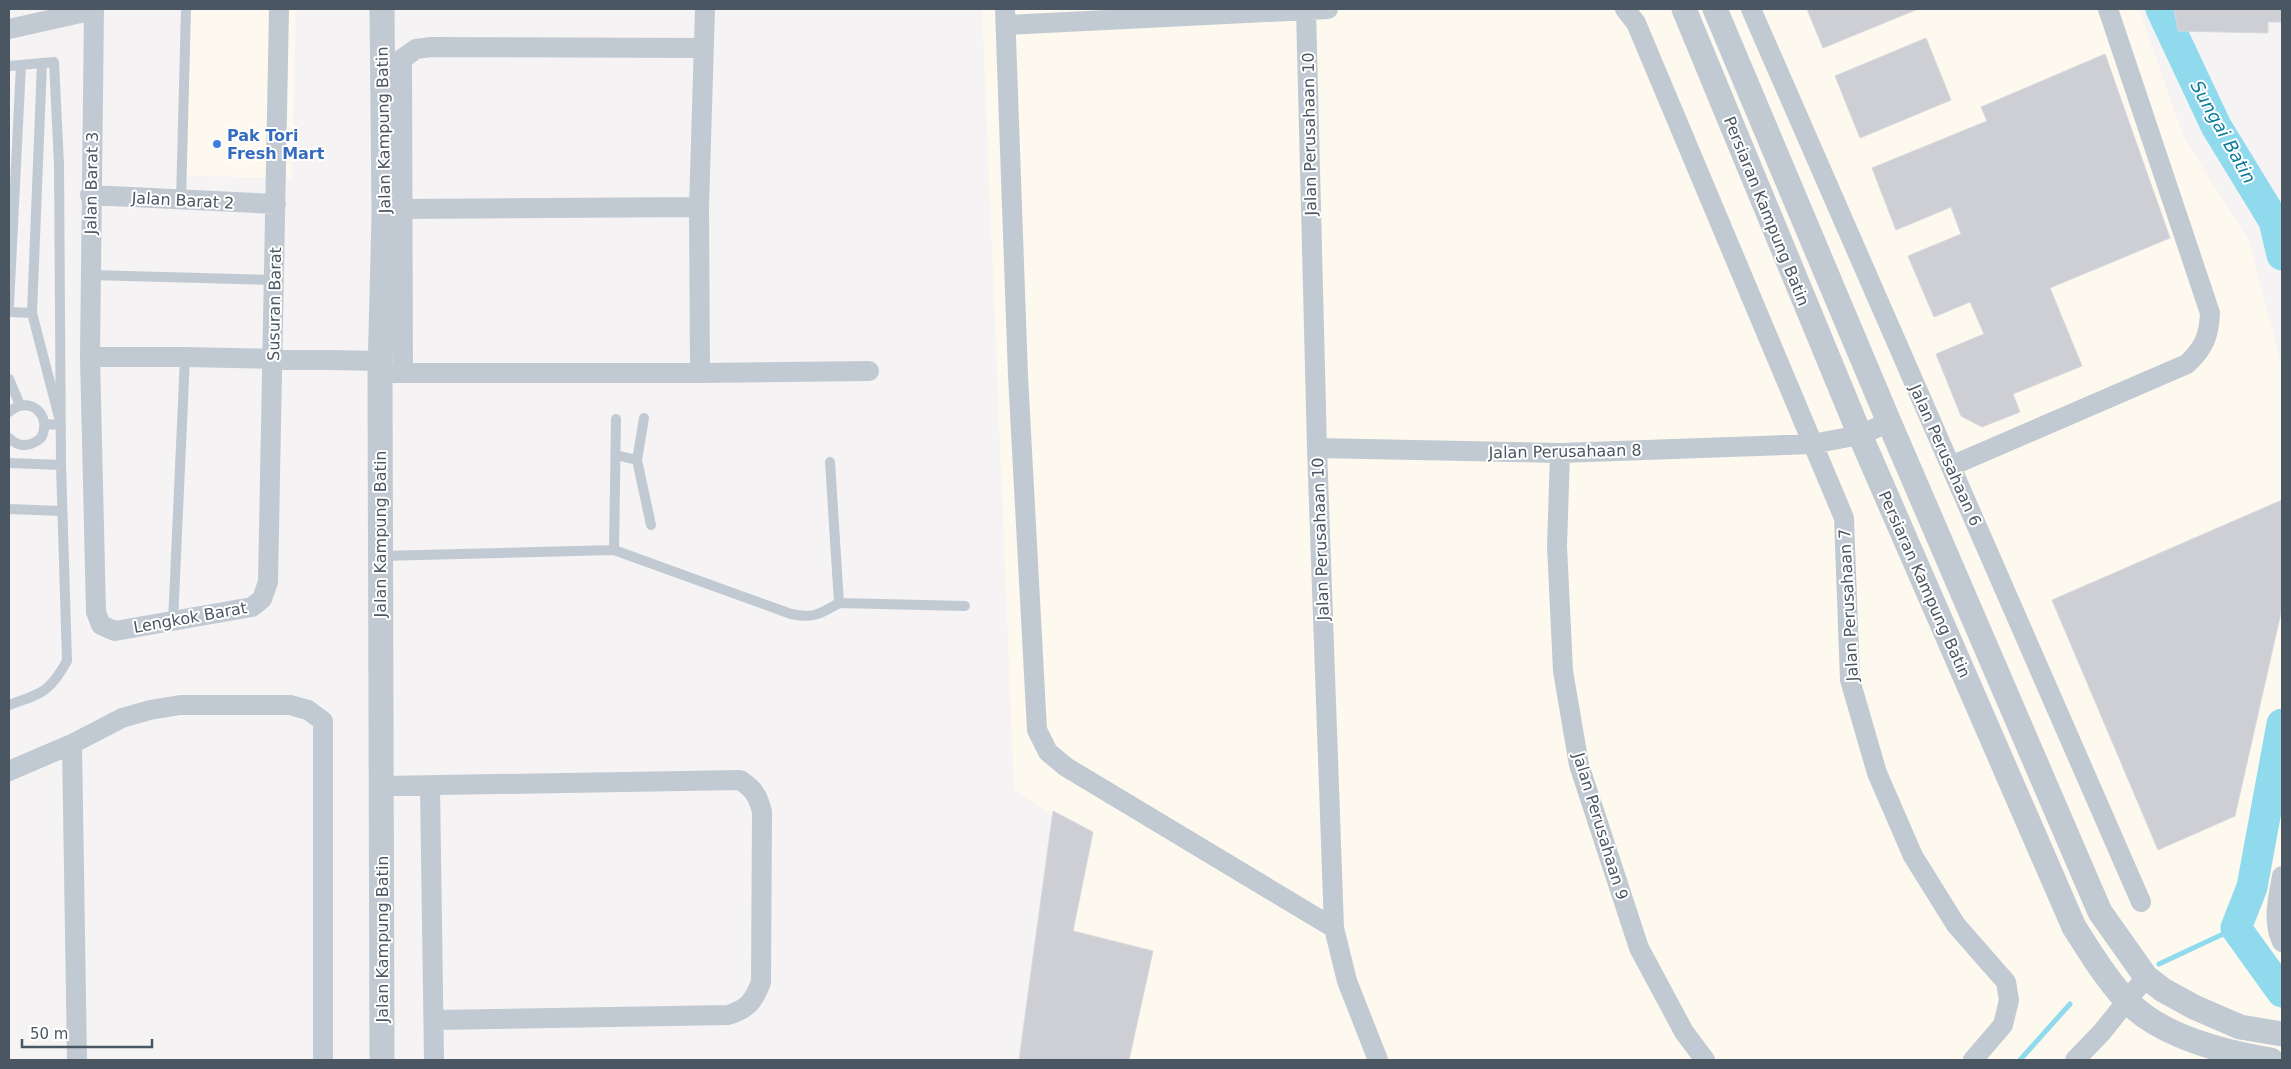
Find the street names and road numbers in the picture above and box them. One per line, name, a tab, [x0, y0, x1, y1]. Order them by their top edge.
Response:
street label: Jalan Kampung Batin	[373, 46, 394, 215]
street label: Jalan Perusahaan 10	[1299, 52, 1320, 217]
street label: Persiaran Kampung Batin	[1720, 114, 1813, 309]
street label: Jalan Barat 3	[81, 131, 102, 236]
street label: Jalan Barat 2	[130, 188, 235, 213]
street label: Susuran Barat	[264, 247, 285, 361]
street label: Jalan Perusahaan 6	[1905, 381, 1985, 529]
street label: Jalan Perusahaan 8	[1487, 441, 1642, 462]
street label: Jalan Kampung Batin	[371, 451, 390, 618]
street label: Jalan Perusahaan 10	[1308, 457, 1333, 622]
street label: Persiaran Kampung Batin	[1875, 488, 1974, 681]
street label: Jalan Perusahaan 7	[1835, 528, 1862, 683]
street label: Lengkok Barat	[132, 598, 248, 637]
street label: Jalan Perusahaan 9	[1569, 749, 1632, 902]
street label: Jalan Kampung Batin	[373, 856, 392, 1023]

